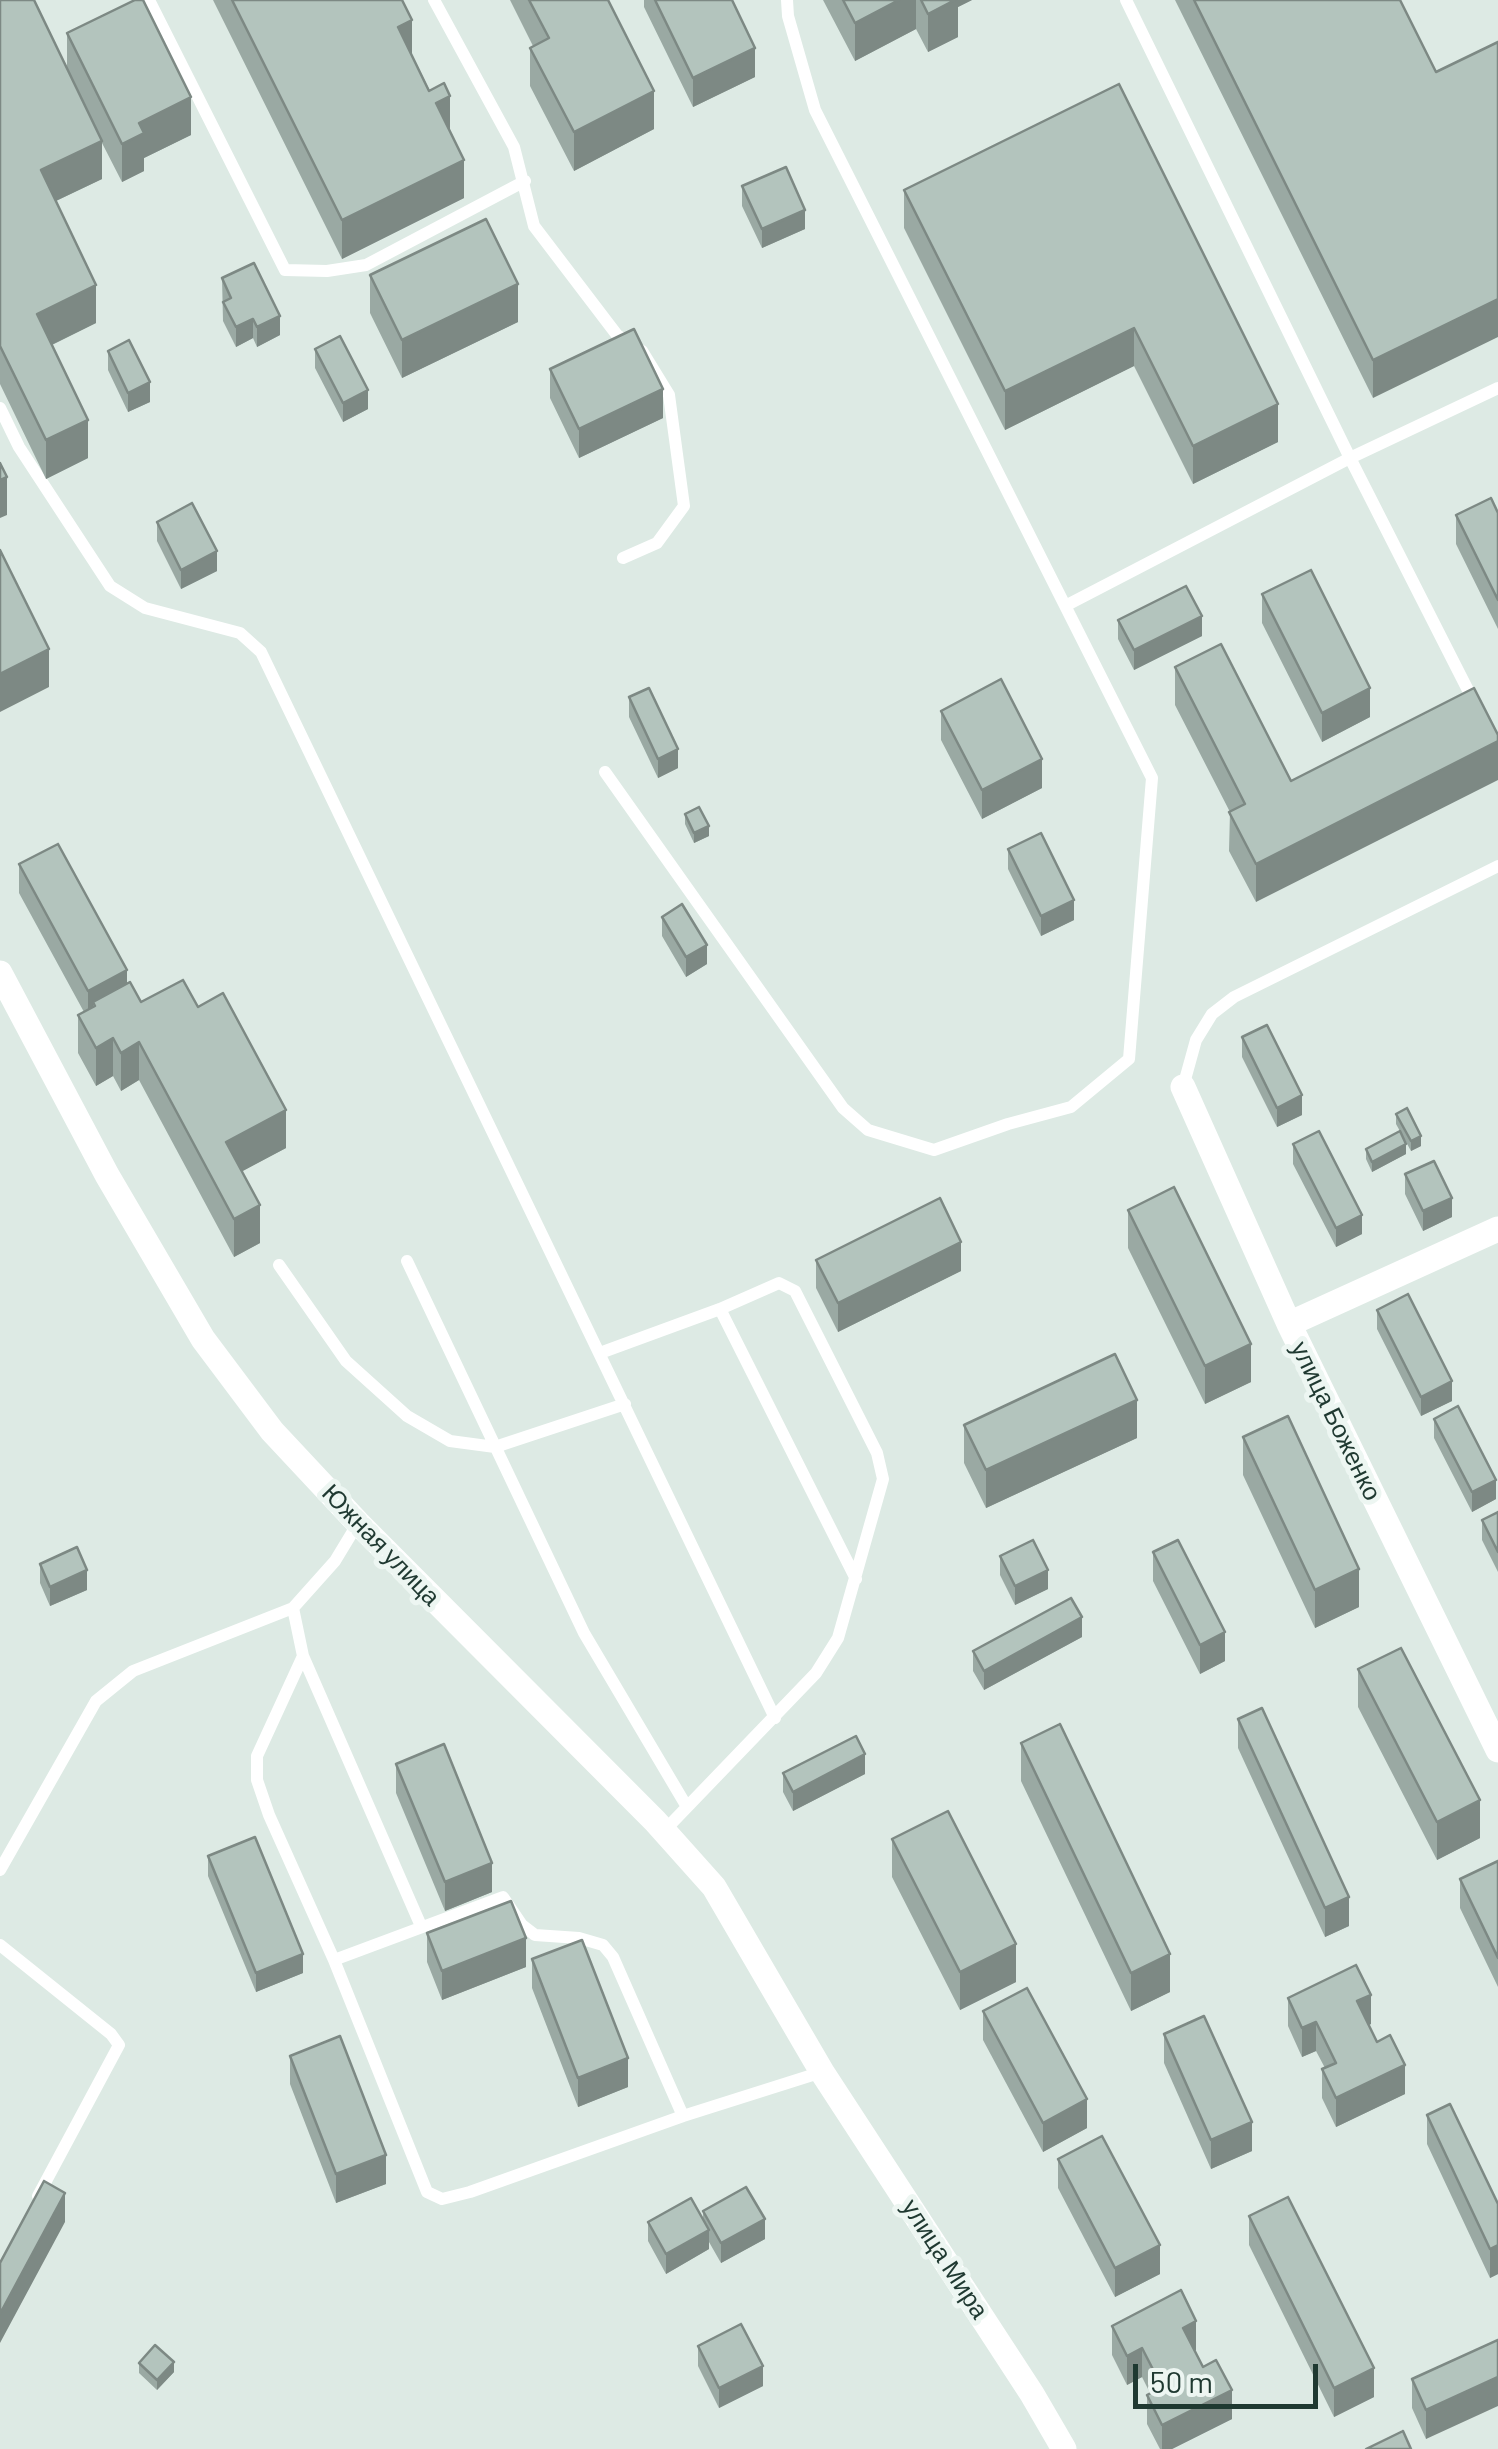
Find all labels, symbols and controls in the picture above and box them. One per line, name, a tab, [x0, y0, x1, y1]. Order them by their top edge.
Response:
street label: улица Боженко	[1285, 1337, 1387, 1505]
street label: Южная улица	[316, 1478, 446, 1612]
street label: улица Мира	[895, 2194, 995, 2324]
scale bar	[1138, 2344, 1323, 2406]
text: 50 m	[1150, 2363, 1213, 2399]

